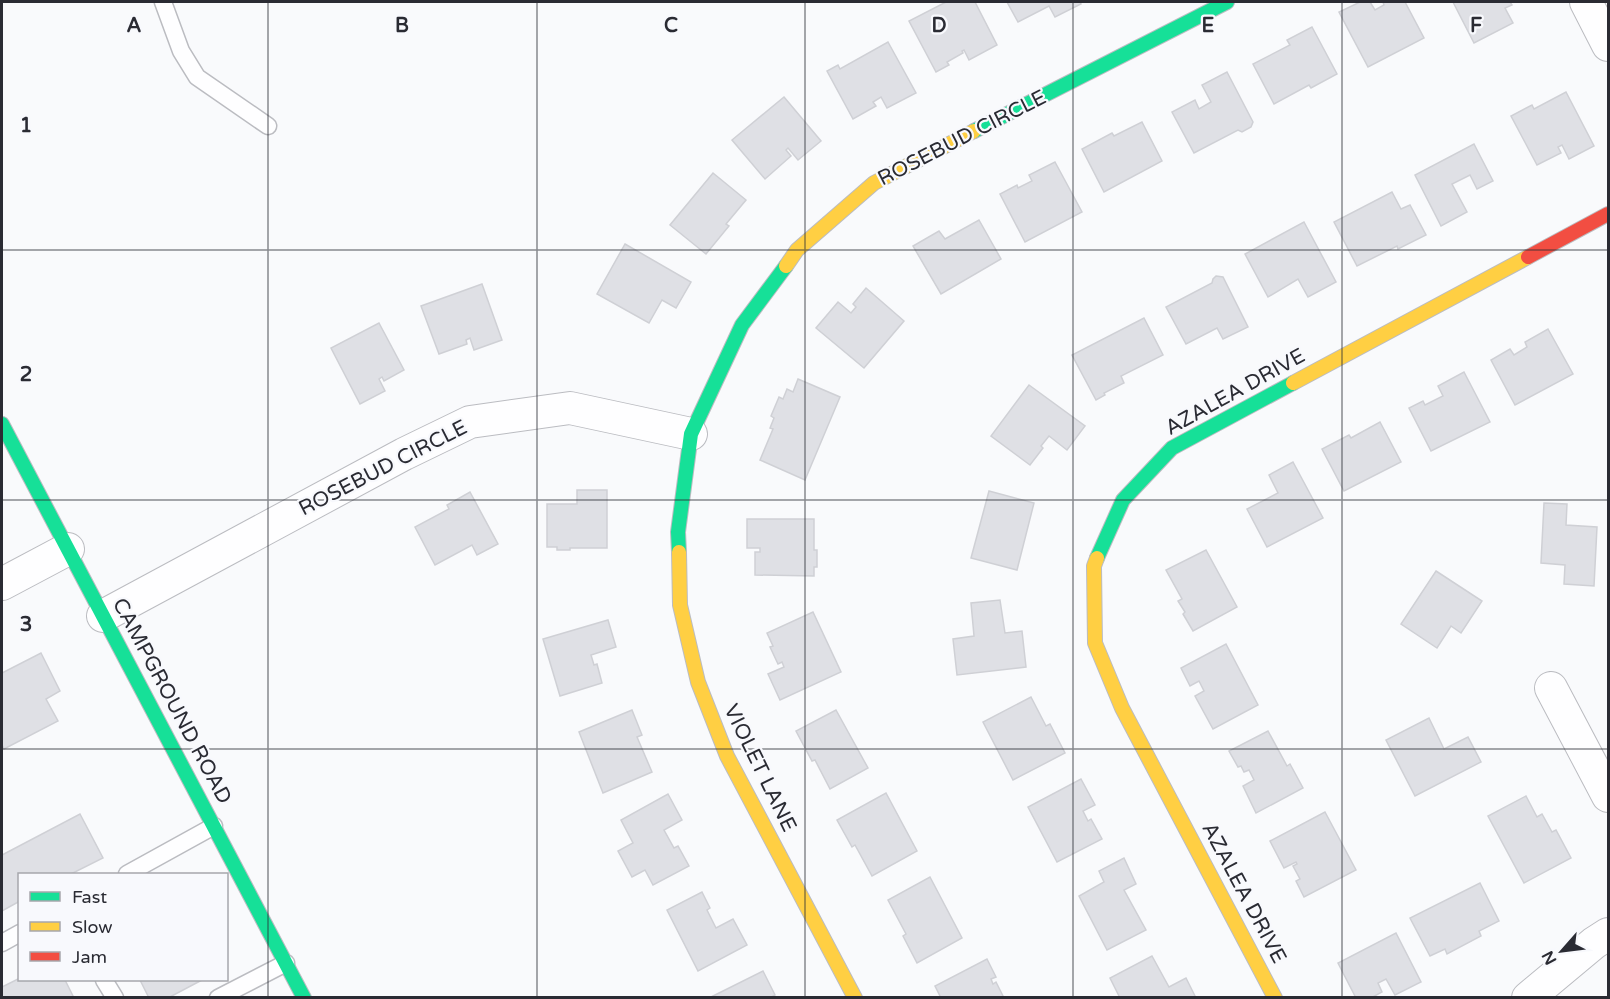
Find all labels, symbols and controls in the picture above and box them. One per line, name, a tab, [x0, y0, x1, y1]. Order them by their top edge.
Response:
text: A	[127, 14, 142, 38]
text: B	[395, 14, 409, 38]
text: C	[664, 14, 678, 38]
text: D	[931, 14, 947, 38]
text: E	[1202, 14, 1215, 38]
text: F	[1470, 14, 1482, 38]
street label: ROSEBUD CIRCLE	[874, 85, 1050, 191]
text: 1	[20, 114, 32, 138]
street label: AZALEA DRIVE	[1161, 343, 1309, 441]
text: 2	[20, 363, 32, 387]
street label: ROSEBUD CIRCLE	[295, 415, 471, 521]
street label: CAMPGROUND ROAD	[107, 594, 237, 808]
text: 3	[20, 613, 32, 637]
street label: VIOLET LANE	[718, 700, 802, 836]
street label: AZALEA DRIVE	[1196, 818, 1292, 968]
legend	[18, 873, 228, 981]
text: Fast	[72, 886, 107, 908]
text: Slow	[72, 916, 113, 938]
north arrow	[1532, 921, 1592, 981]
text: Jam	[72, 946, 107, 968]
text: N	[1538, 947, 1561, 968]

